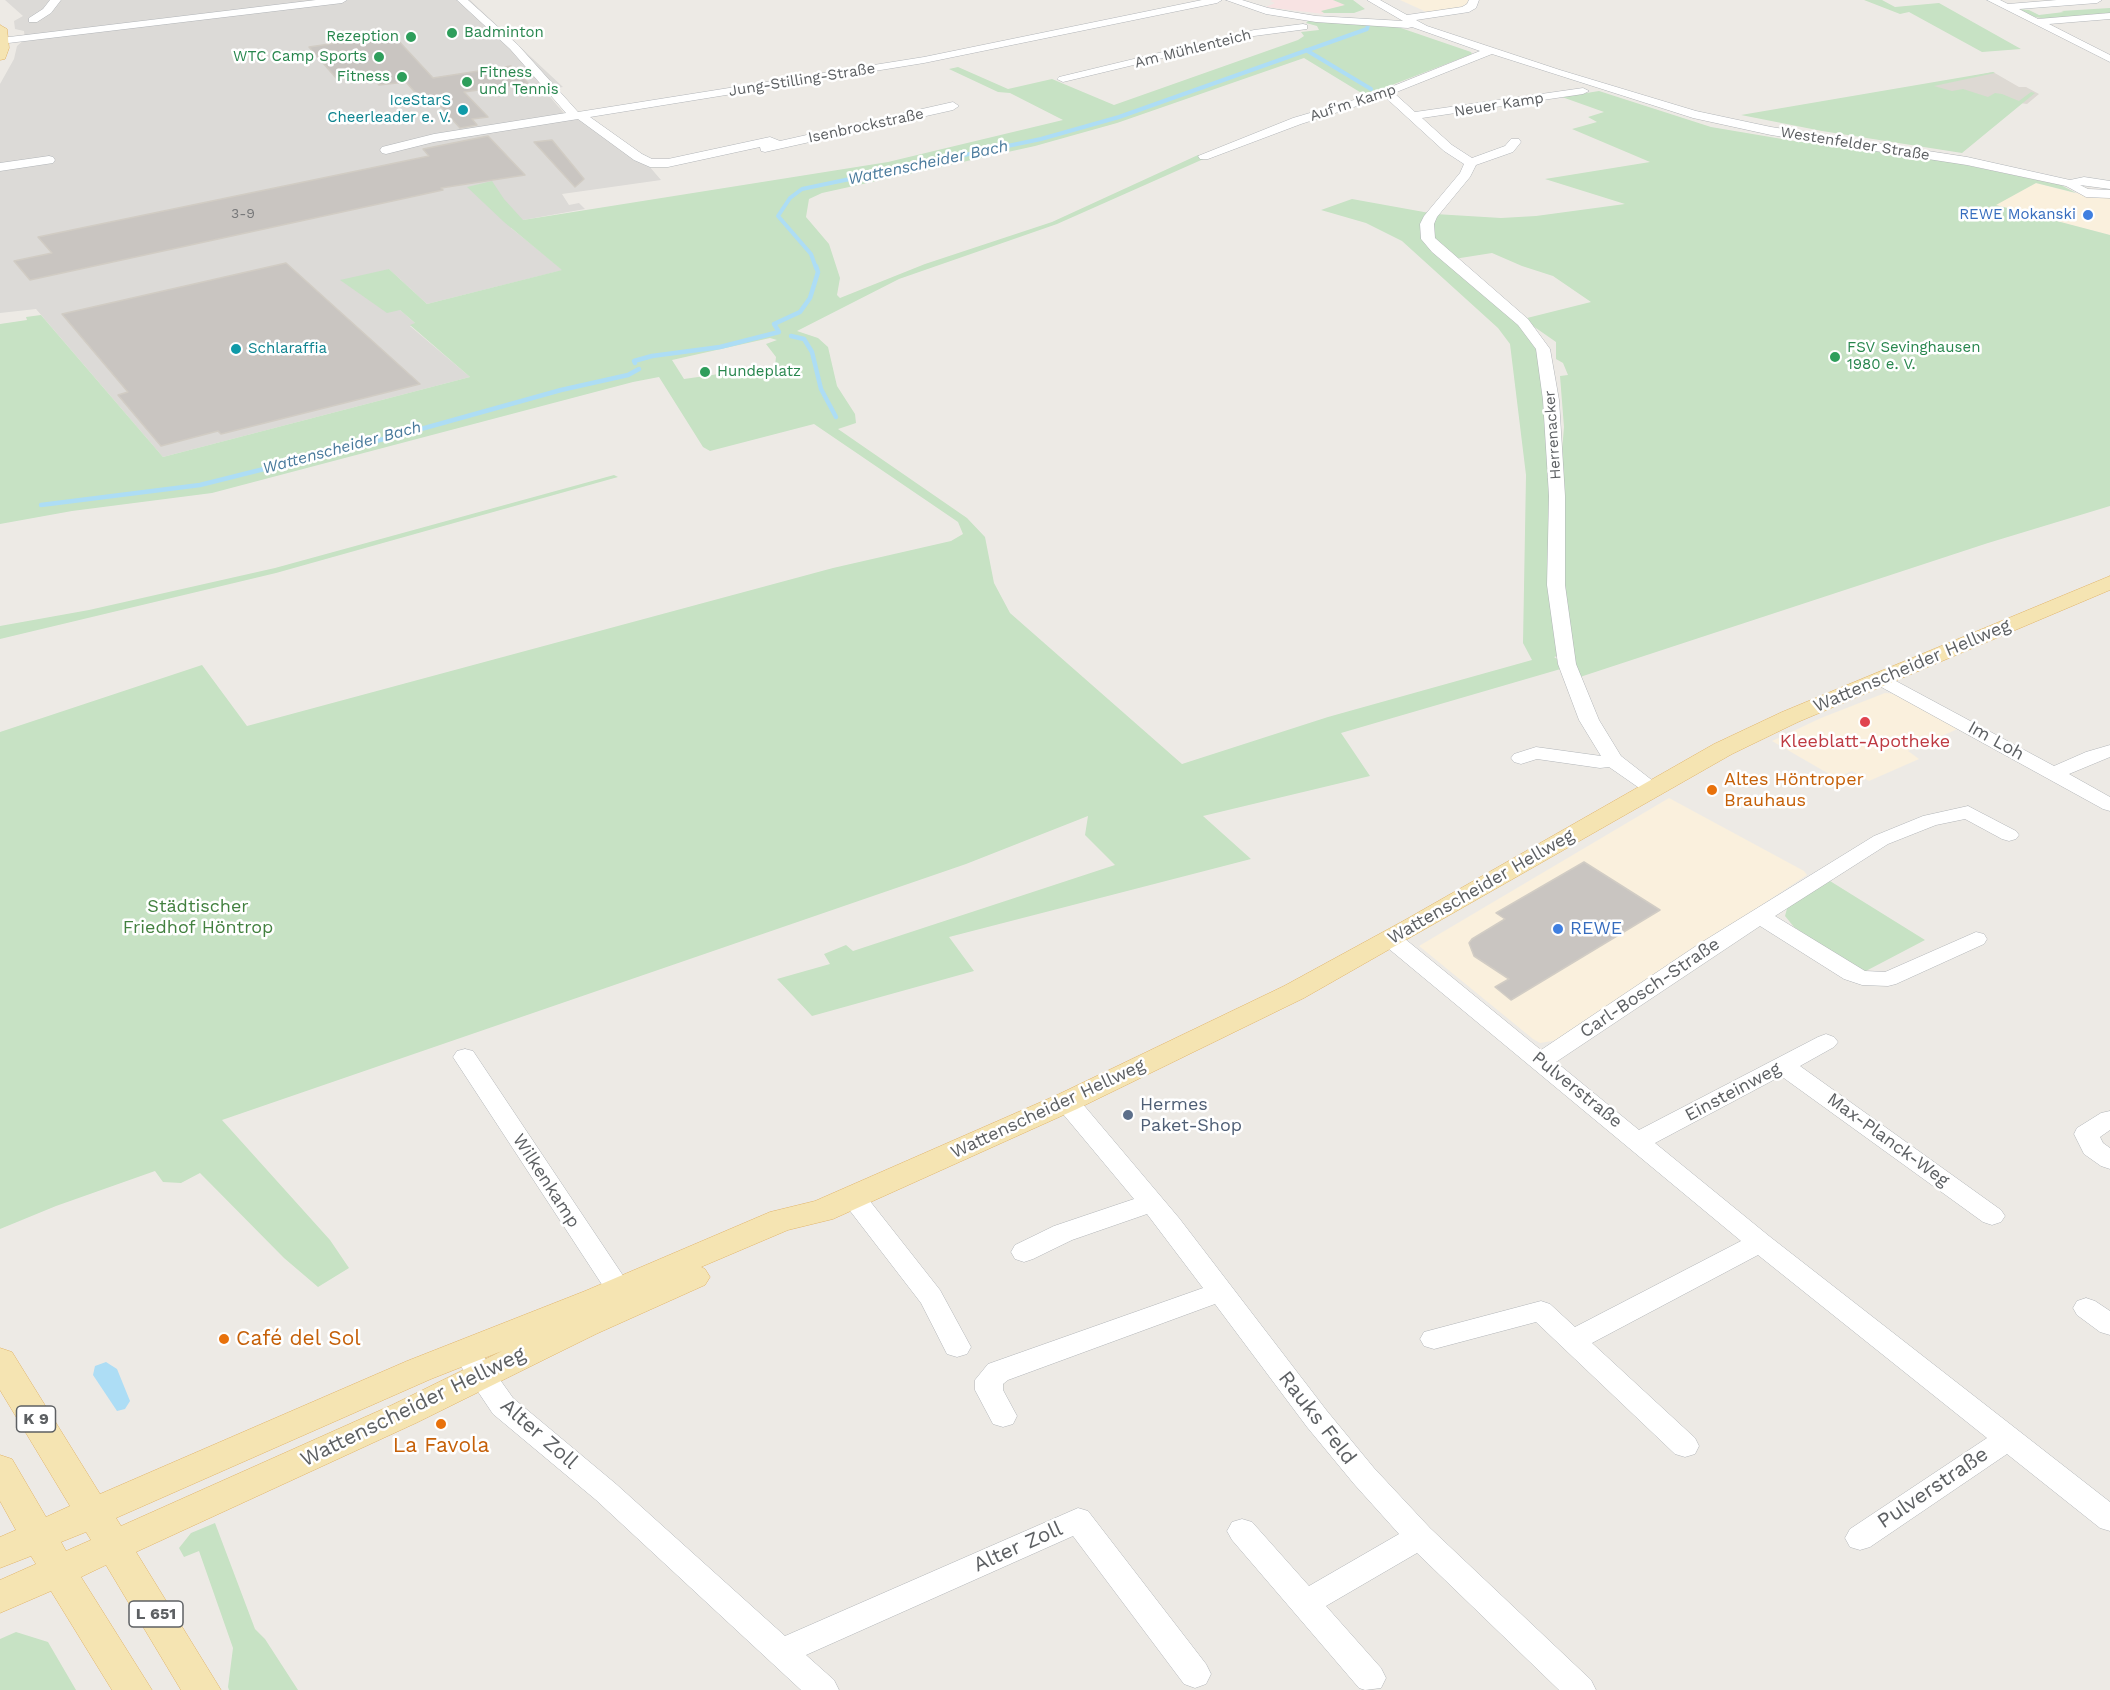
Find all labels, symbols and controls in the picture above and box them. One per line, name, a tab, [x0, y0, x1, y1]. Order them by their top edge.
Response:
place label: Badminton	[464, 24, 544, 42]
marker: Badminton	[445, 26, 459, 40]
street label: Am Mühlenteich	[1133, 26, 1253, 72]
place label: Rezeption	[326, 28, 399, 46]
marker: Rezeption	[404, 30, 418, 44]
place label: WTC Camp Sports	[233, 48, 367, 66]
marker: WTC Camp Sports	[372, 50, 386, 64]
street label: Jung-Stilling-Straße	[728, 60, 876, 100]
place label: Fitness und Tennis	[479, 64, 559, 99]
place label: Fitness	[337, 68, 390, 86]
marker: Fitness	[395, 70, 409, 84]
marker: Fitness und Tennis	[460, 75, 474, 89]
street label: Auf'm Kamp	[1308, 81, 1398, 125]
street label: Neuer Kamp	[1453, 89, 1545, 121]
place label: IceStarS Cheerleader e. V.	[327, 92, 451, 127]
marker: IceStarS Cheerleader e. V.	[456, 103, 470, 117]
street label: Isenbrockstraße	[807, 105, 925, 147]
street label: Westenfelder Straße	[1779, 123, 1931, 165]
water label: Wattenscheider Bach	[846, 137, 1010, 189]
house number: 3-9	[231, 206, 255, 222]
place label: REWE Mokanski	[1959, 206, 2076, 224]
marker: REWE Mokanski	[2081, 208, 2095, 222]
place label: FSV Sevinghausen 1980 e. V.	[1847, 339, 1980, 374]
place label: Schlaraffia	[248, 340, 327, 358]
marker: Schlaraffia	[229, 342, 243, 356]
marker: FSV Sevinghausen 1980 e. V.	[1828, 350, 1842, 364]
place label: Hundeplatz	[717, 363, 801, 381]
marker: Hundeplatz	[698, 365, 712, 379]
street label: Herrenacker	[1541, 390, 1565, 480]
water label: Wattenscheider Bach	[261, 418, 423, 478]
street label: Wattenscheider Hellweg	[1810, 615, 2014, 717]
marker: Kleeblatt-Apotheke	[1858, 715, 1872, 729]
street label: Im Loh	[1964, 717, 2028, 765]
place label: Kleeblatt-Apotheke	[1780, 731, 1950, 753]
place label: Altes Höntroper Brauhaus	[1724, 769, 1864, 812]
marker: Altes Höntroper Brauhaus	[1705, 783, 1719, 797]
street label: Wattenscheider Hellweg	[1384, 825, 1578, 949]
park label: Städtischer Friedhof Höntrop	[123, 896, 273, 938]
place label: REWE	[1570, 918, 1622, 940]
marker: REWE	[1551, 922, 1565, 936]
street label: Carl-Bosch-Straße	[1576, 933, 1724, 1043]
street label: Pulverstraße	[1528, 1047, 1626, 1133]
street label: Wattenscheider Hellweg	[947, 1054, 1149, 1164]
street label: Einsteinweg	[1681, 1058, 1785, 1126]
street label: Max-Planck-Weg	[1823, 1088, 1953, 1192]
place label: Hermes Paket-Shop	[1140, 1094, 1242, 1136]
marker: Hermes Paket-Shop	[1121, 1108, 1135, 1122]
street label: Wilkenkamp	[508, 1130, 584, 1232]
place label: Café del Sol	[236, 1326, 361, 1352]
marker: Café del Sol	[217, 1332, 231, 1346]
street label: Wattenscheider Hellweg	[296, 1342, 530, 1472]
street label: Rauks Feld	[1273, 1366, 1361, 1470]
street label: Alter Zoll	[495, 1393, 583, 1475]
road number: K 9	[16, 1406, 56, 1432]
marker: La Favola	[434, 1417, 448, 1431]
place label: La Favola	[393, 1433, 489, 1459]
street label: Pulverstraße	[1873, 1442, 1993, 1534]
street label: Alter Zoll	[970, 1516, 1066, 1578]
road number: L 651	[129, 1601, 183, 1627]

